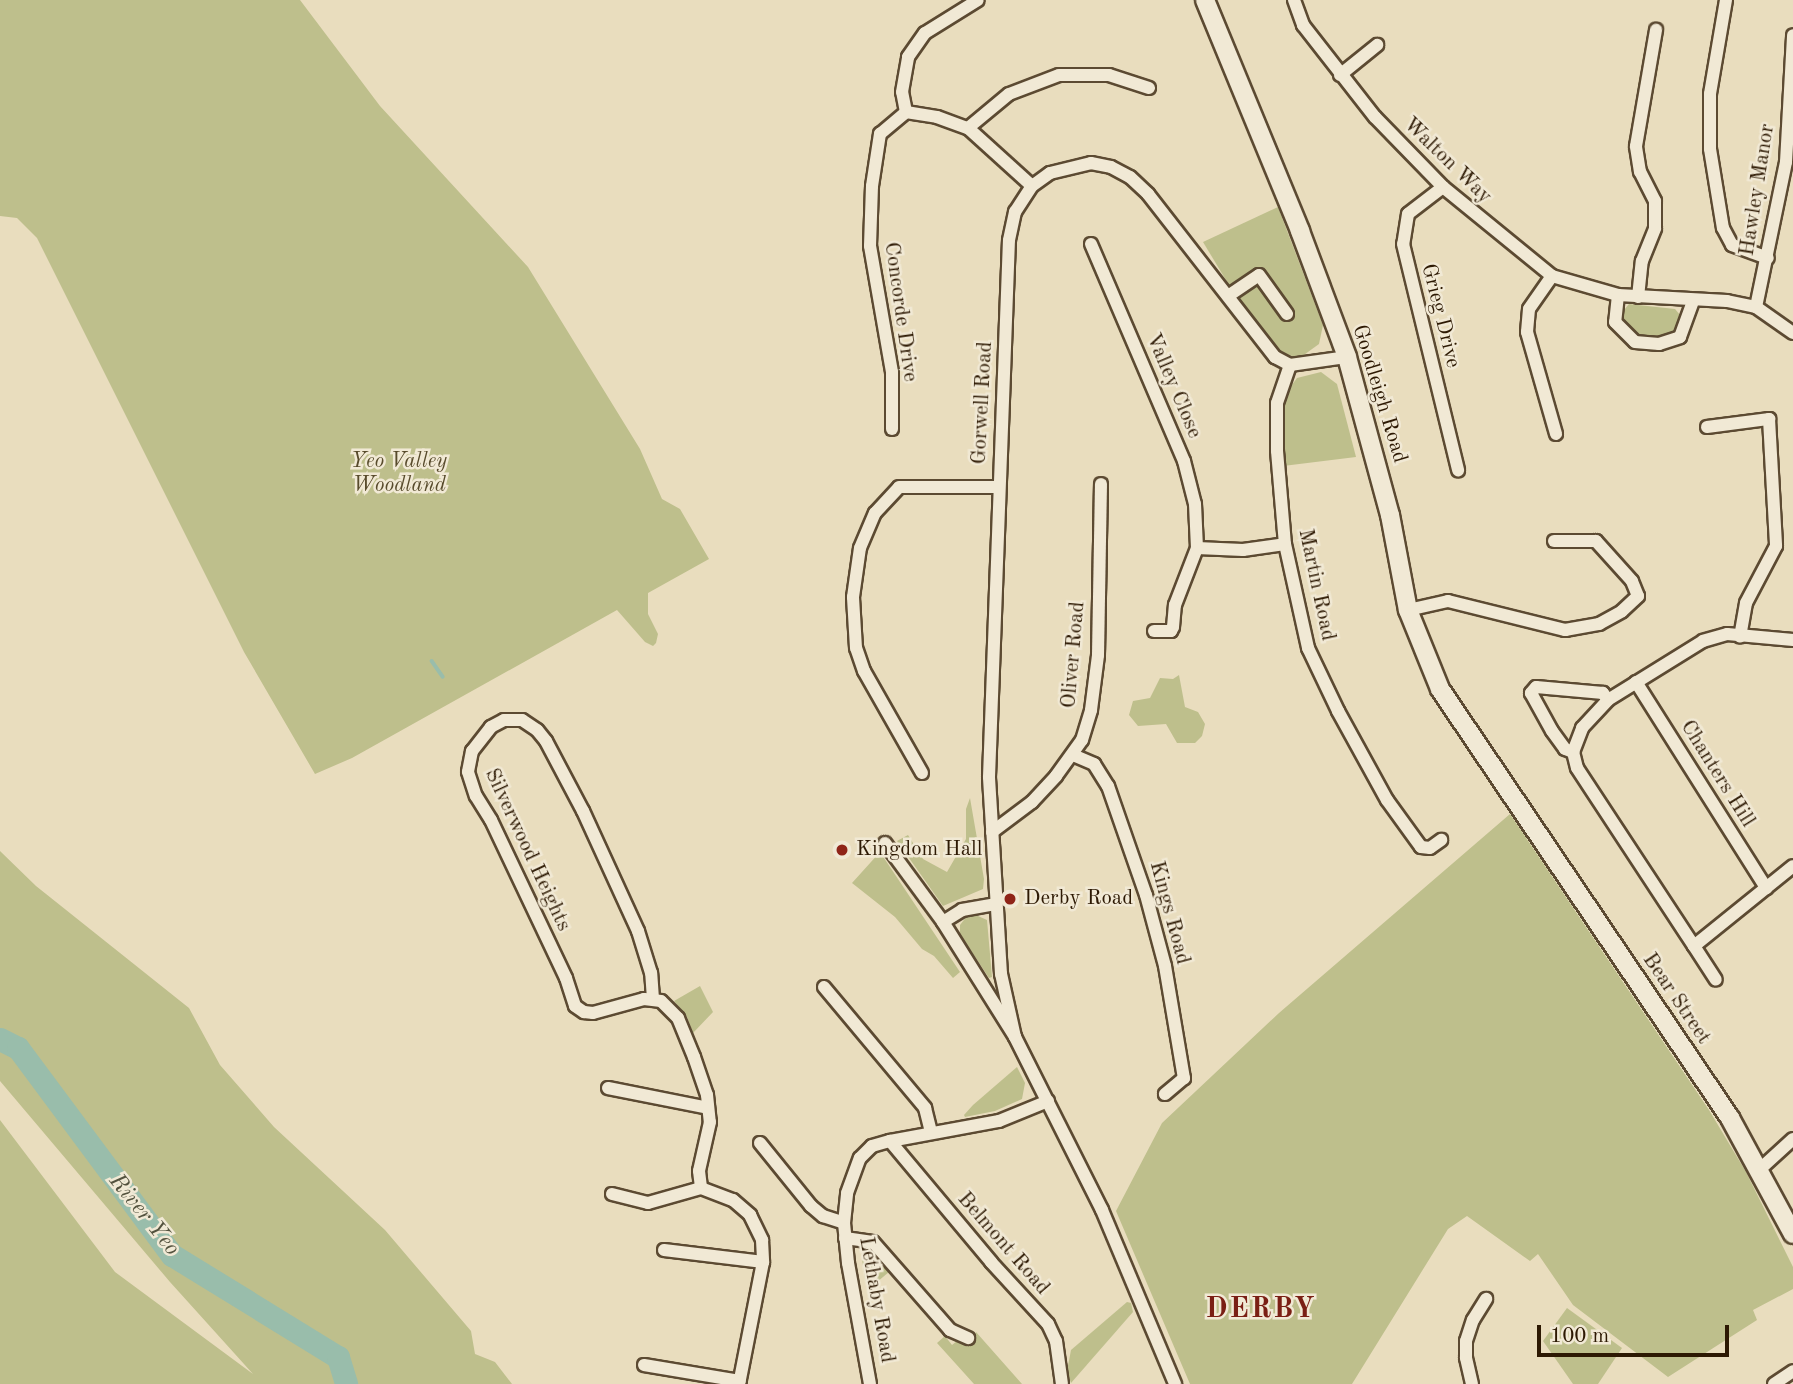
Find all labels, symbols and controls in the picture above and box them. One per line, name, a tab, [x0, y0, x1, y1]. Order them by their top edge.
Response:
street label: Walton Way	[1397, 112, 1497, 210]
street label: Hawley Manor	[1735, 122, 1781, 258]
street label: Concorde Drive	[878, 240, 922, 384]
street label: Grieg Drive	[1415, 261, 1465, 371]
street label: Goodleigh Road	[1346, 322, 1412, 466]
street label: Valley Close	[1140, 330, 1206, 442]
street label: Gorwell Road	[967, 341, 999, 465]
park label: Yeo Valley Woodland	[351, 449, 447, 499]
street label: Martin Road	[1292, 527, 1340, 643]
street label: Oliver Road	[1057, 601, 1091, 709]
street label: Chanters Hill	[1674, 716, 1760, 832]
street label: Silverwood Heights	[478, 765, 576, 935]
place label: Kingdom Hall	[856, 837, 982, 863]
marker: Kingdom Hall	[834, 842, 850, 858]
street label: Kings Road	[1143, 859, 1195, 967]
place label: Derby Road	[1024, 886, 1133, 912]
marker: Derby Road	[1002, 891, 1018, 907]
street label: Bear Street	[1636, 949, 1716, 1049]
water label: River Yeo	[103, 1168, 185, 1262]
street label: Belmont Road	[951, 1187, 1055, 1301]
street label: Lethaby Road	[853, 1235, 899, 1365]
district label: DERBY	[1206, 1293, 1316, 1327]
scale bar	[1541, 1310, 1734, 1354]
text: 100 m	[1550, 1326, 1609, 1347]

